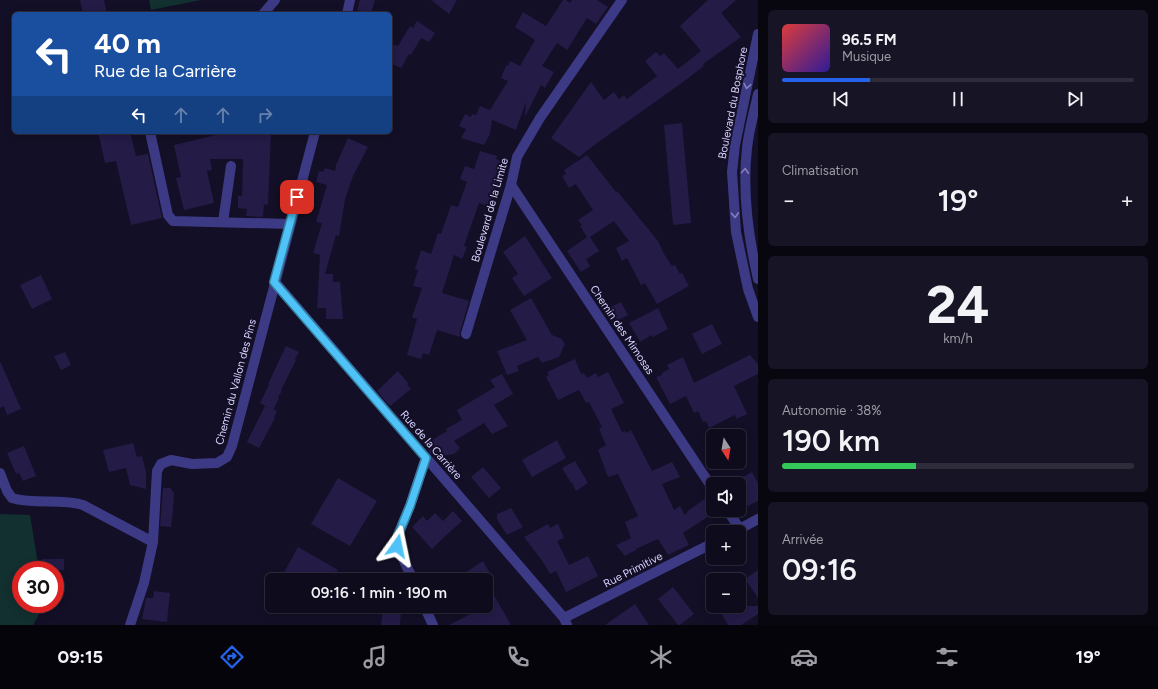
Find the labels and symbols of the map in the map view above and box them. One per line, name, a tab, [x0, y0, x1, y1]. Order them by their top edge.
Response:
street label: Boulevard du Bosphore	[716, 46, 750, 160]
one-way arrow	[743, 83, 752, 89]
street label: Boulevard de la Limite	[469, 156, 511, 264]
one-way arrow	[741, 168, 750, 174]
pin	[280, 180, 314, 214]
one-way arrow	[730, 212, 739, 218]
street label: Chemin des Mimosas	[587, 283, 657, 377]
street label: Chemin du Vallon des Pins	[213, 318, 259, 446]
street label: Rue de la Carrière	[398, 408, 464, 482]
north arrow	[706, 429, 746, 469]
position arrow	[376, 525, 418, 567]
street label: Rue Primitive	[601, 550, 665, 590]
speed limit sign: 30	[12, 561, 64, 613]

